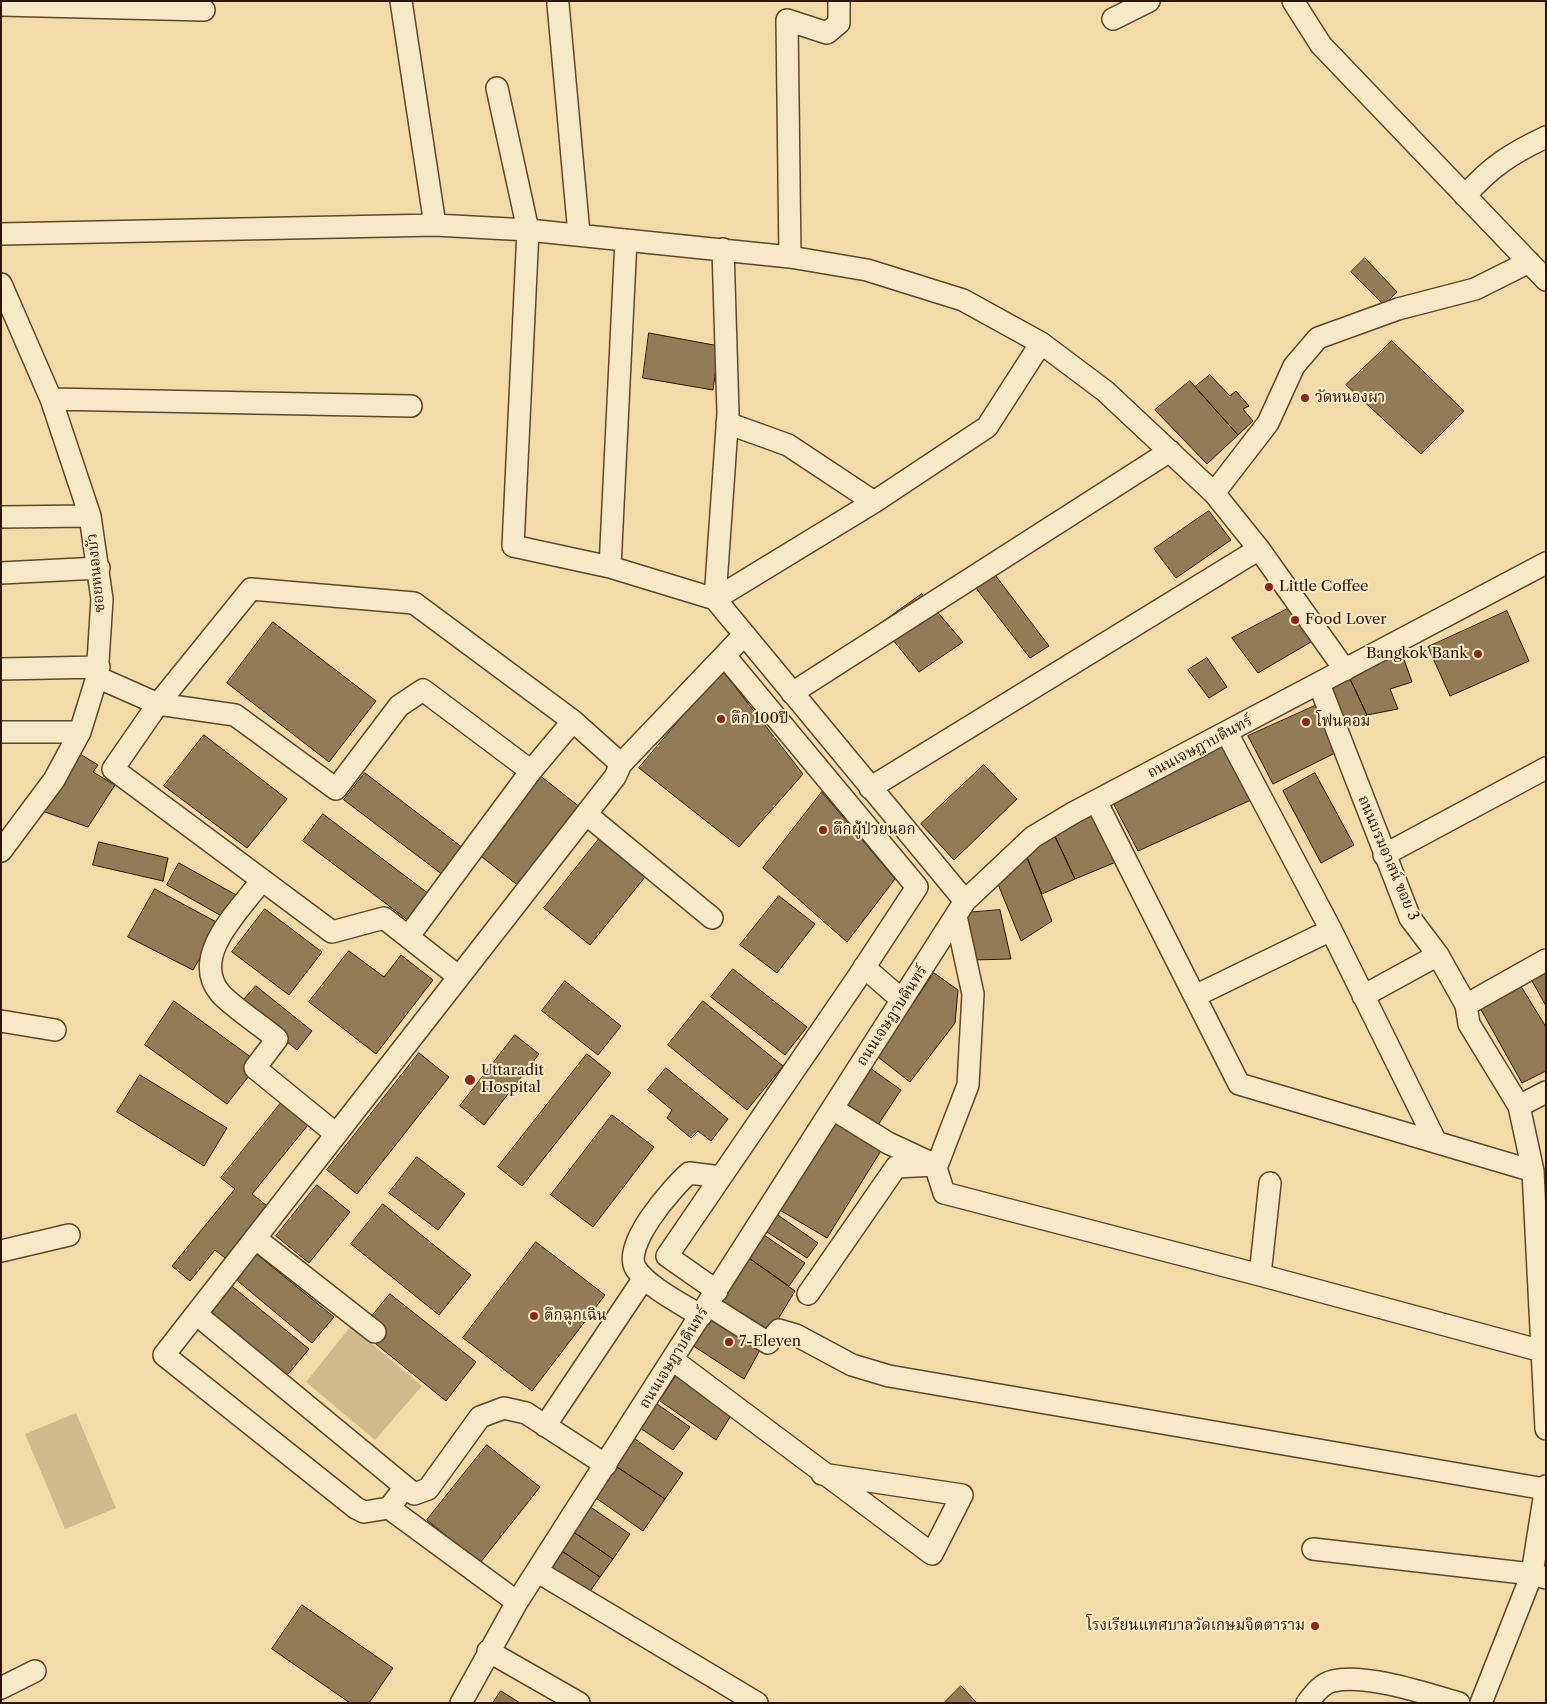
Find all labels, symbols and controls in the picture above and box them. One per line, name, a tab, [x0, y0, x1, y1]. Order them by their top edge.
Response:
place label: วัดหนองผา	[1315, 389, 1385, 407]
marker: วัดหนองผา	[1299, 392, 1311, 404]
street label: ซอยหนองบัว	[83, 533, 109, 613]
place label: Little Coffee	[1279, 578, 1368, 596]
marker: Little Coffee	[1263, 581, 1275, 593]
place label: Food Lover	[1305, 611, 1387, 629]
marker: Food Lover	[1289, 614, 1301, 626]
place label: Bangkok Bank	[1366, 645, 1468, 663]
marker: Bangkok Bank	[1472, 648, 1484, 660]
place label: ตึก 100ปี	[731, 710, 789, 728]
street label: ถนนเจษฎาบดินทร์	[1145, 712, 1255, 782]
marker: ตึก 100ปี	[715, 713, 727, 725]
place label: โฟนคอม	[1316, 713, 1370, 731]
marker: โฟนคอม	[1300, 716, 1312, 728]
street label: ถนนบรมอาสน์ ฃอย 3	[1354, 793, 1422, 923]
place label: ตึกผู้ป่วยนอก	[833, 821, 916, 839]
marker: ตึกผู้ป่วยนอก	[817, 824, 829, 836]
street label: ถนนเจษฎาบดินทร์	[853, 962, 931, 1070]
place label: Uttaradit Hospital	[481, 1062, 544, 1097]
marker: Uttaradit Hospital	[463, 1073, 477, 1087]
street label: ถนนเจษฎาบดินทร์	[636, 1304, 712, 1412]
place label: ตึกฉุกเฉิน	[544, 1307, 607, 1325]
marker: ตึกฉุกเฉิน	[528, 1310, 540, 1322]
place label: 7-Eleven	[739, 1333, 801, 1351]
marker: 7-Eleven	[723, 1336, 735, 1348]
place label: โรงเรียนแทศบาลวัดเกษมจิตตาราม	[1086, 1617, 1305, 1635]
marker: โรงเรียนแทศบาลวัดเกษมจิตตาราม	[1309, 1620, 1321, 1632]

